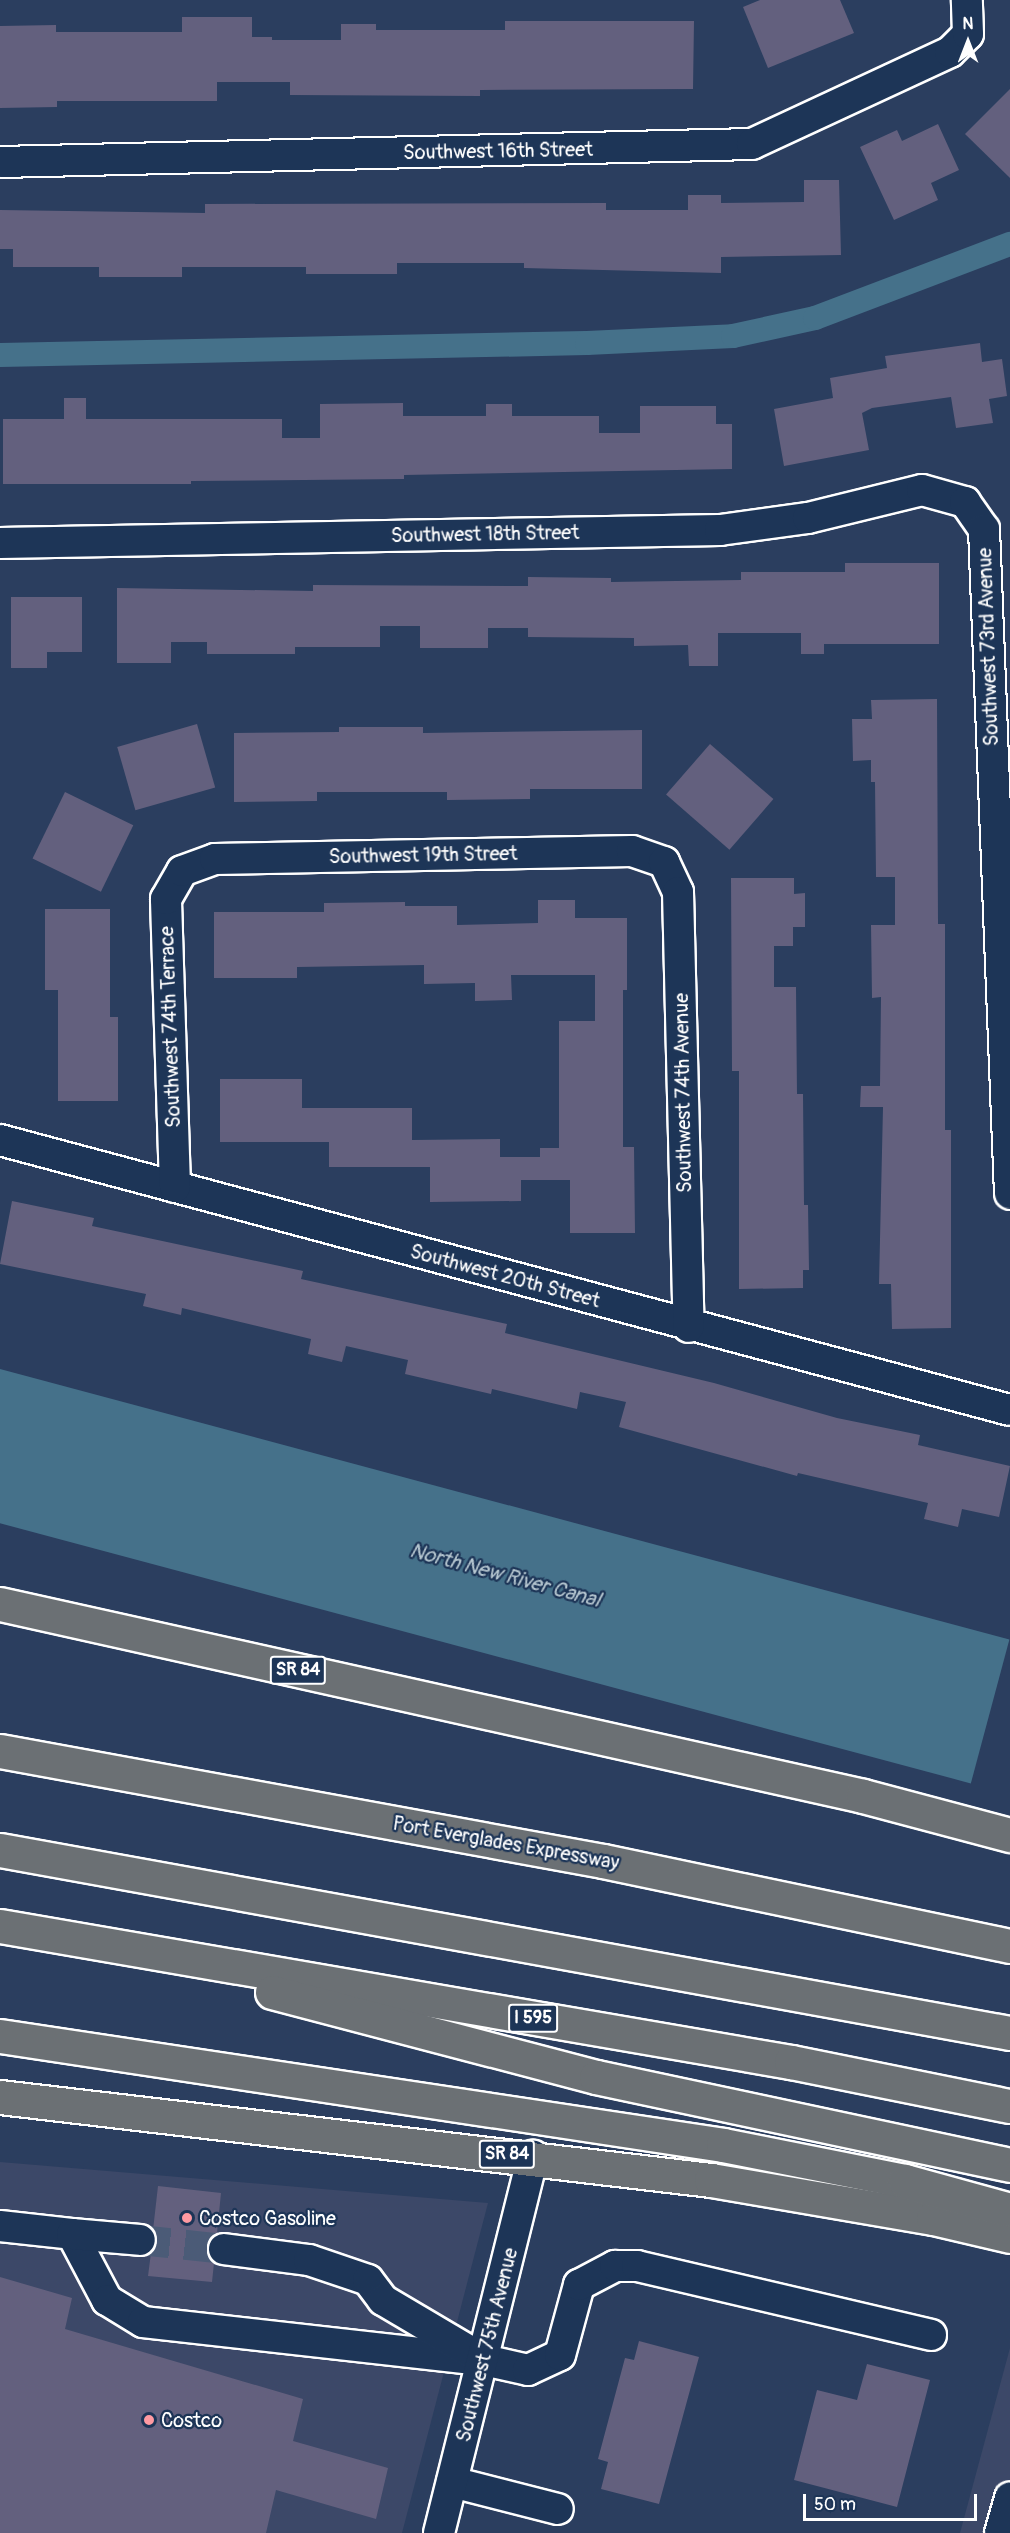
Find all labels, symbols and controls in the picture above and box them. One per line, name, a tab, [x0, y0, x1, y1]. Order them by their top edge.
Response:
north arrow	[938, 12, 998, 72]
text: N	[963, 14, 973, 34]
street label: Southwest 16th Street	[403, 137, 593, 165]
street label: Southwest 18th Street	[391, 520, 579, 548]
street label: Southwest 73rd Avenue	[973, 547, 1003, 747]
street label: Southwest 19th Street	[328, 841, 518, 869]
street label: Southwest 74th Terrace	[154, 926, 186, 1128]
street label: Southwest 74th Avenue	[669, 993, 697, 1193]
street label: Southwest 20th Street	[407, 1239, 603, 1313]
water label: North New River Canal	[407, 1538, 603, 1614]
road number: SR 84	[270, 1655, 326, 1685]
street label: Port Everglades Expressway	[391, 1811, 621, 1875]
road number: I 595	[508, 2003, 558, 2033]
road number: SR 84	[478, 2139, 536, 2169]
place label: Costco Gasoline	[199, 2206, 336, 2230]
marker: Costco Gasoline	[180, 2211, 194, 2225]
street label: Southwest 75th Avenue	[451, 2245, 523, 2445]
place label: Costco	[161, 2408, 222, 2432]
marker: Costco	[142, 2413, 156, 2427]
scale bar	[806, 2482, 980, 2520]
text: 50 m	[814, 2493, 856, 2516]

